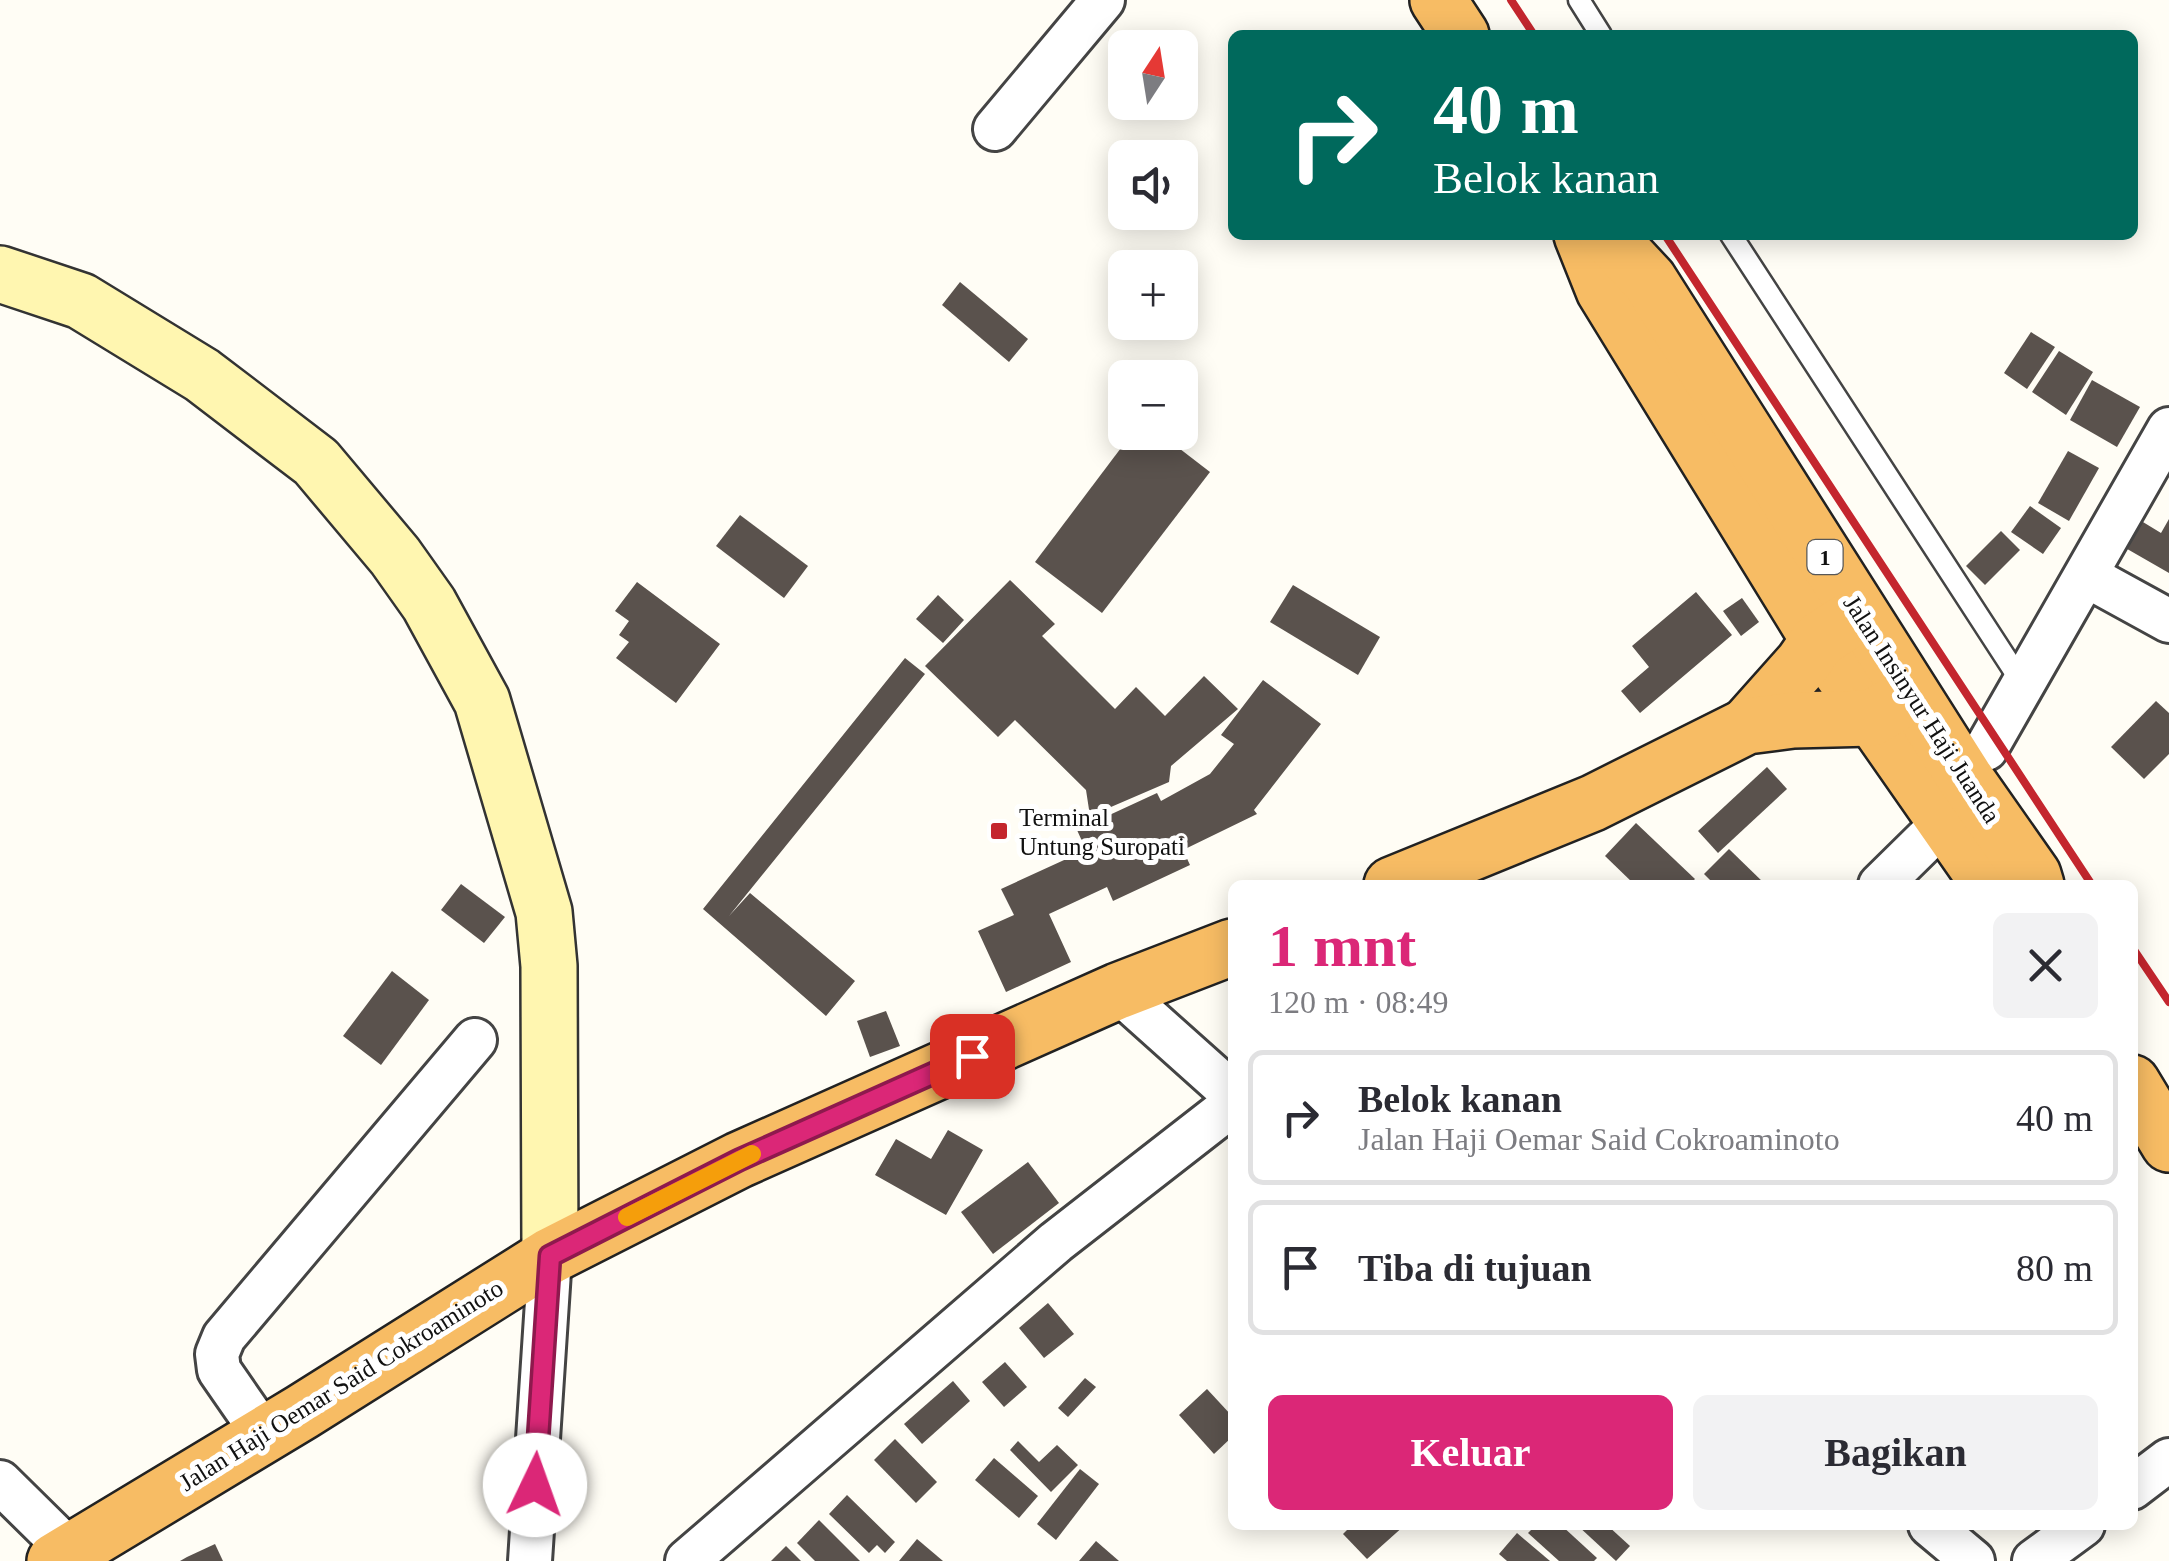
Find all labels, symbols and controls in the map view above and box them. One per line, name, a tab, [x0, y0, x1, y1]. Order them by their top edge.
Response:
north arrow	[1108, 30, 1198, 120]
map controls	[1108, 30, 1198, 450]
icon: right	[1268, 70, 1398, 200]
text: 40 m	[1433, 71, 1579, 148]
button: sound	[1108, 140, 1198, 230]
text: Belok kanan	[1433, 153, 1659, 203]
button: +	[1108, 250, 1198, 340]
button: −	[1108, 360, 1198, 450]
road number: 1	[1808, 540, 1842, 574]
street label: Jalan Insinyur Haji Juanda	[1838, 590, 2006, 828]
place label: Terminal Untung Suropati	[1019, 804, 1185, 860]
marker: Terminal Untung Suropati	[988, 820, 1010, 842]
text: 1 mnt	[1268, 913, 1416, 979]
button: close	[1993, 913, 2098, 1018]
text: 120 m · 08:49	[1268, 984, 1448, 1020]
pin	[930, 1014, 1015, 1099]
icon: arrive	[945, 1029, 1000, 1084]
text: Belok kanan	[1358, 1078, 1562, 1120]
icon: right	[1273, 1090, 1328, 1145]
text: 40 m	[2016, 1097, 2093, 1139]
text: Jalan Haji Oemar Said Cokroaminoto	[1358, 1121, 1840, 1157]
icon: arrive	[1273, 1240, 1328, 1295]
text: Tiba di tujuan	[1358, 1247, 1592, 1289]
text: 80 m	[2016, 1247, 2093, 1289]
street label: Jalan Haji Oemar Said Cokroaminoto	[174, 1274, 508, 1496]
button: Keluar	[1268, 1395, 1673, 1510]
button: Bagikan	[1693, 1395, 2098, 1510]
position arrow	[483, 1433, 587, 1537]

